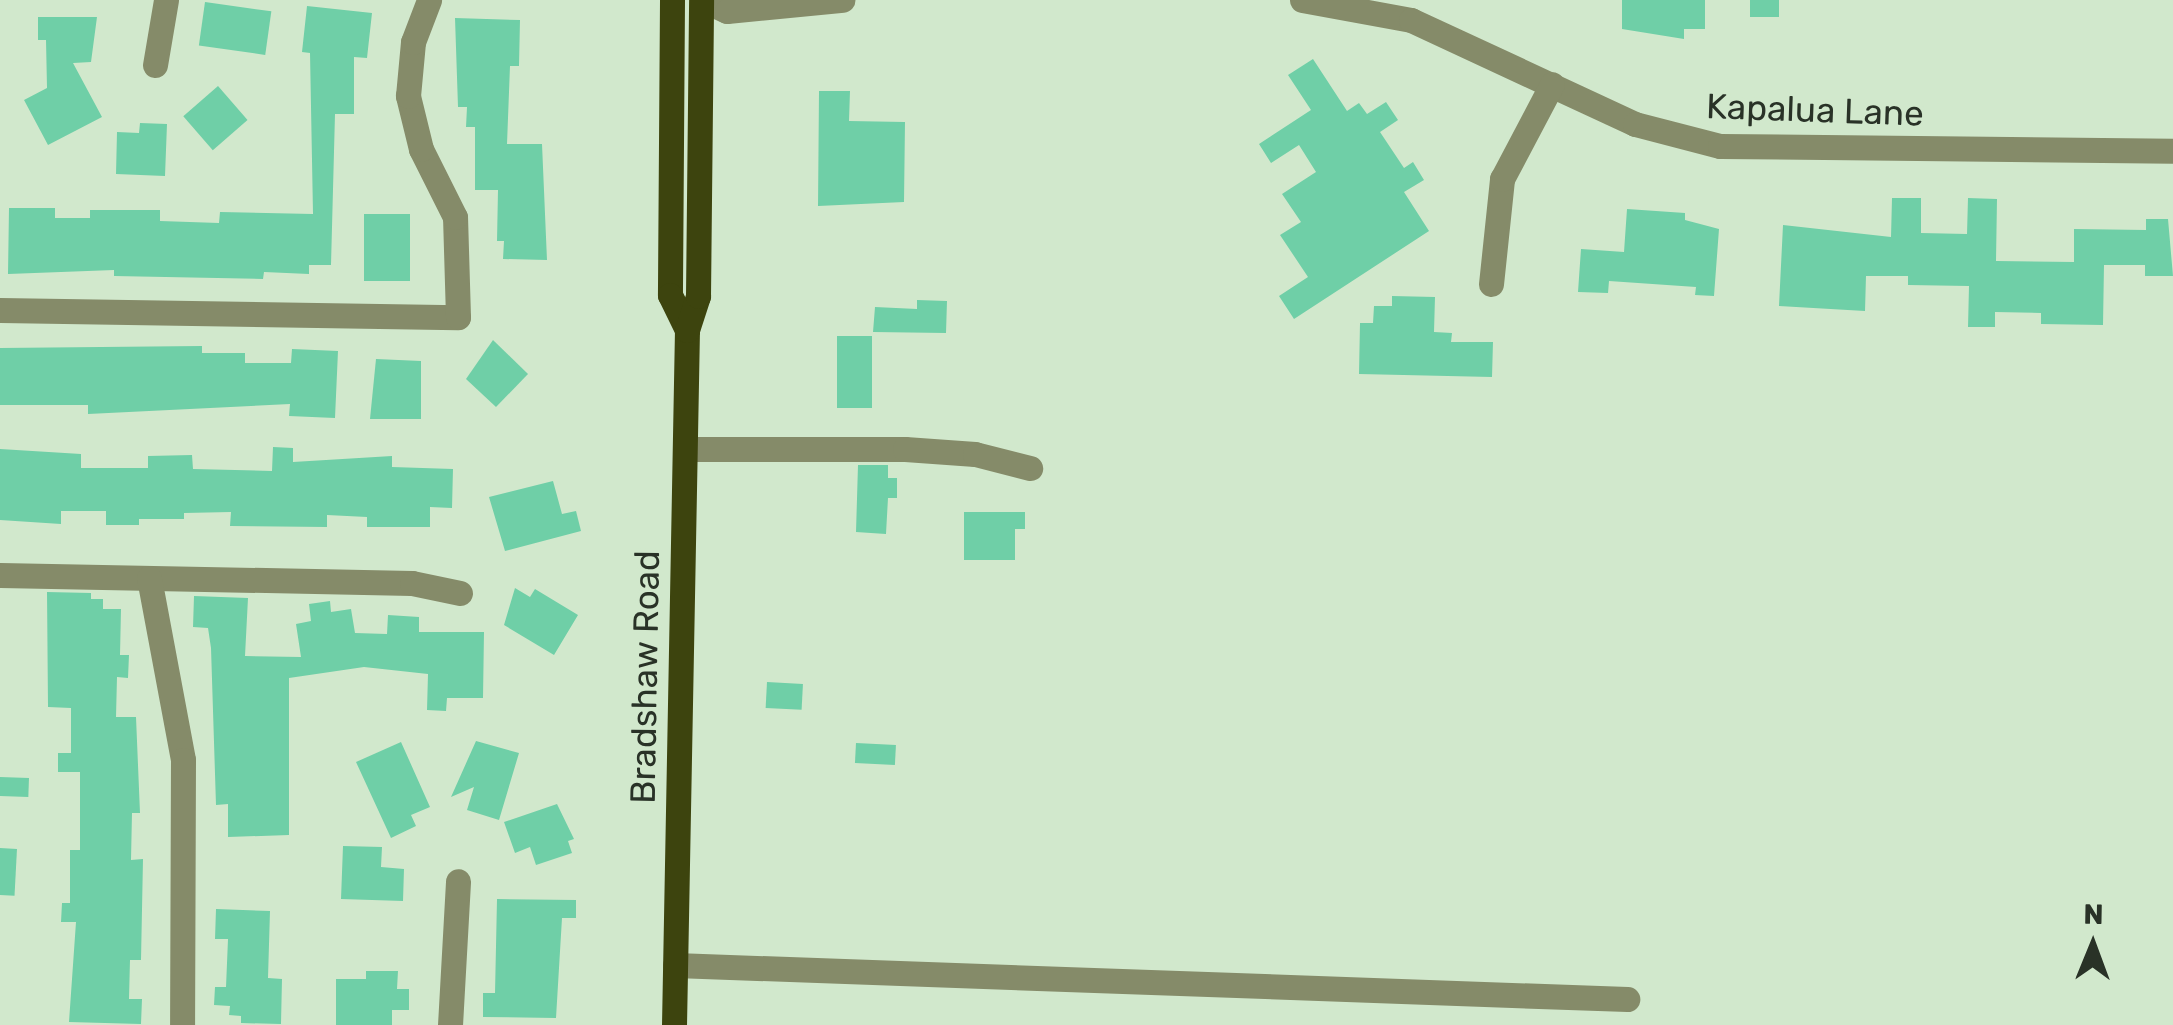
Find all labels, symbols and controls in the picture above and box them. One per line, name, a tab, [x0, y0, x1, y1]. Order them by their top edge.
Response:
street label: Kapalua Lane	[1706, 85, 1924, 135]
street label: Bradshaw Road	[622, 549, 668, 805]
north arrow	[2043, 895, 2143, 995]
text: N	[2083, 898, 2104, 931]

